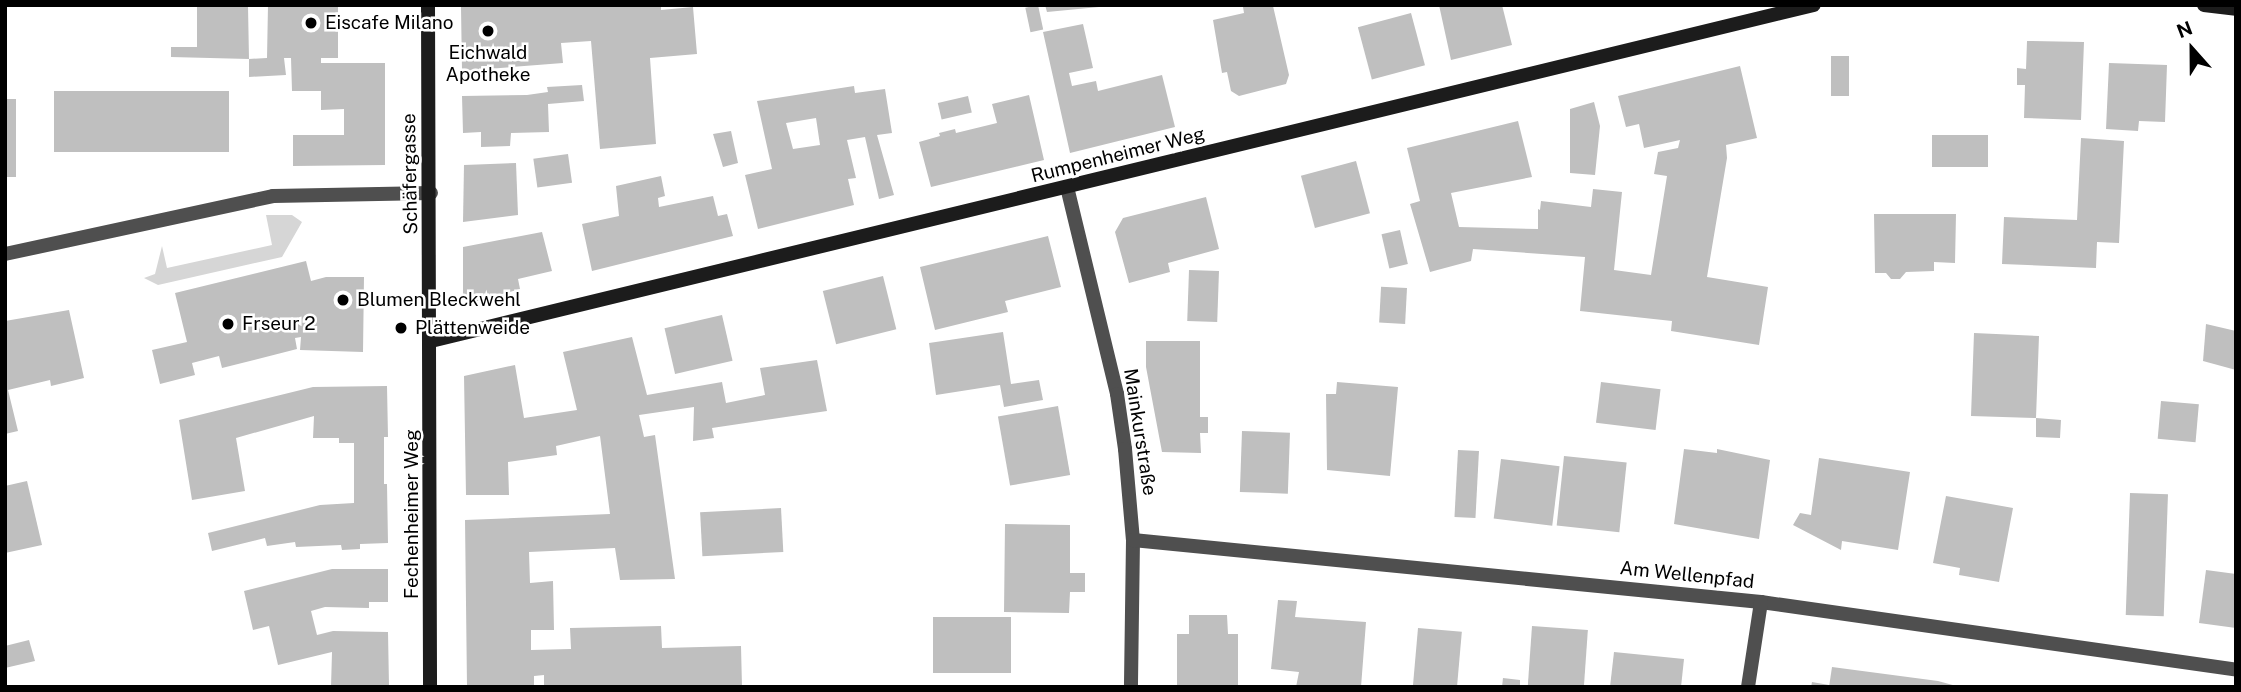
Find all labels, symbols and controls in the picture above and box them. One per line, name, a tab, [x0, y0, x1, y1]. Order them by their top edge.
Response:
place label: Eiscafe Milano	[325, 12, 454, 34]
north arrow	[2157, 14, 2227, 84]
marker: Eiscafe Milano	[303, 15, 319, 31]
text: N	[2174, 16, 2195, 42]
marker: Eichwald Apotheke	[480, 23, 496, 39]
place label: Eichwald Apotheke	[445, 42, 531, 86]
street label: Schäfergasse	[398, 113, 422, 235]
street label: Rumpenheimer Weg	[1028, 122, 1208, 188]
place label: Blumen Bleckwehl	[357, 289, 521, 311]
marker: Blumen Bleckwehl	[335, 292, 351, 308]
place label: Frseur 2	[242, 313, 316, 335]
marker: Frseur 2	[220, 316, 236, 332]
place label: Plättenweide	[415, 317, 530, 339]
marker: Plättenweide	[393, 320, 409, 336]
street label: Mainkurstraße	[1119, 367, 1161, 497]
street label: Fechenheimer Weg	[401, 429, 423, 599]
street label: Am Wellenpfad	[1618, 557, 1756, 593]

